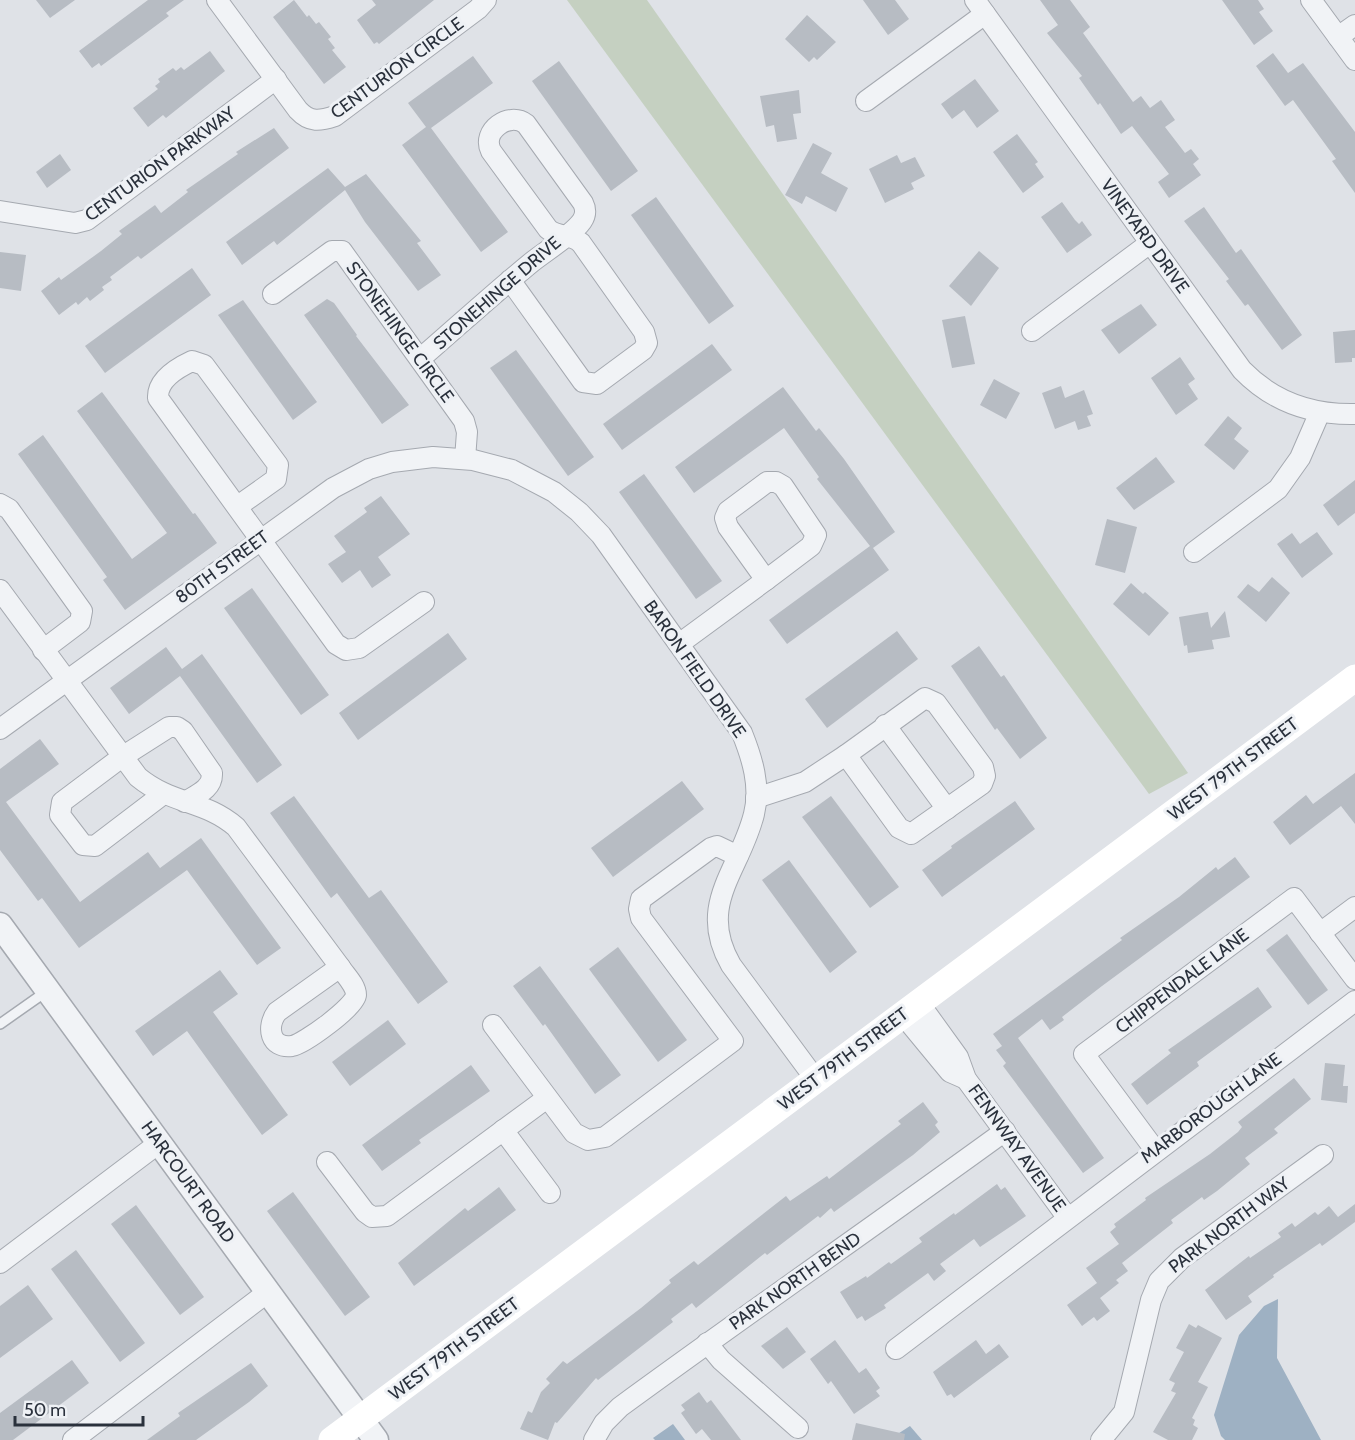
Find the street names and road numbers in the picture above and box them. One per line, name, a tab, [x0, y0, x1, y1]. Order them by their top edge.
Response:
street label: CENTURION CIRCLE	[326, 12, 468, 124]
street label: CENTURION PARKWAY	[80, 102, 240, 226]
street label: VINEYARD DRIVE	[1096, 175, 1194, 297]
street label: STONEHINGE DRIVE	[429, 232, 565, 354]
street label: STONEHINGE CIRCLE	[341, 257, 459, 407]
street label: 80TH STREET	[171, 526, 273, 608]
street label: BARON FIELD DRIVE	[639, 596, 751, 742]
street label: WEST 79TH STREET	[1164, 713, 1303, 825]
street label: CHIPPENDALE LANE	[1111, 924, 1253, 1038]
street label: WEST 79TH STREET	[774, 1003, 913, 1115]
street label: MARBOROUGH LANE	[1136, 1048, 1286, 1168]
street label: FENNWAY AVENUE	[963, 1080, 1071, 1216]
street label: HARCOURT ROAD	[136, 1117, 240, 1247]
street label: PARK NORTH WAY	[1164, 1172, 1294, 1278]
street label: PARK NORTH BEND	[725, 1227, 865, 1335]
street label: WEST 79TH STREET	[385, 1293, 524, 1405]

